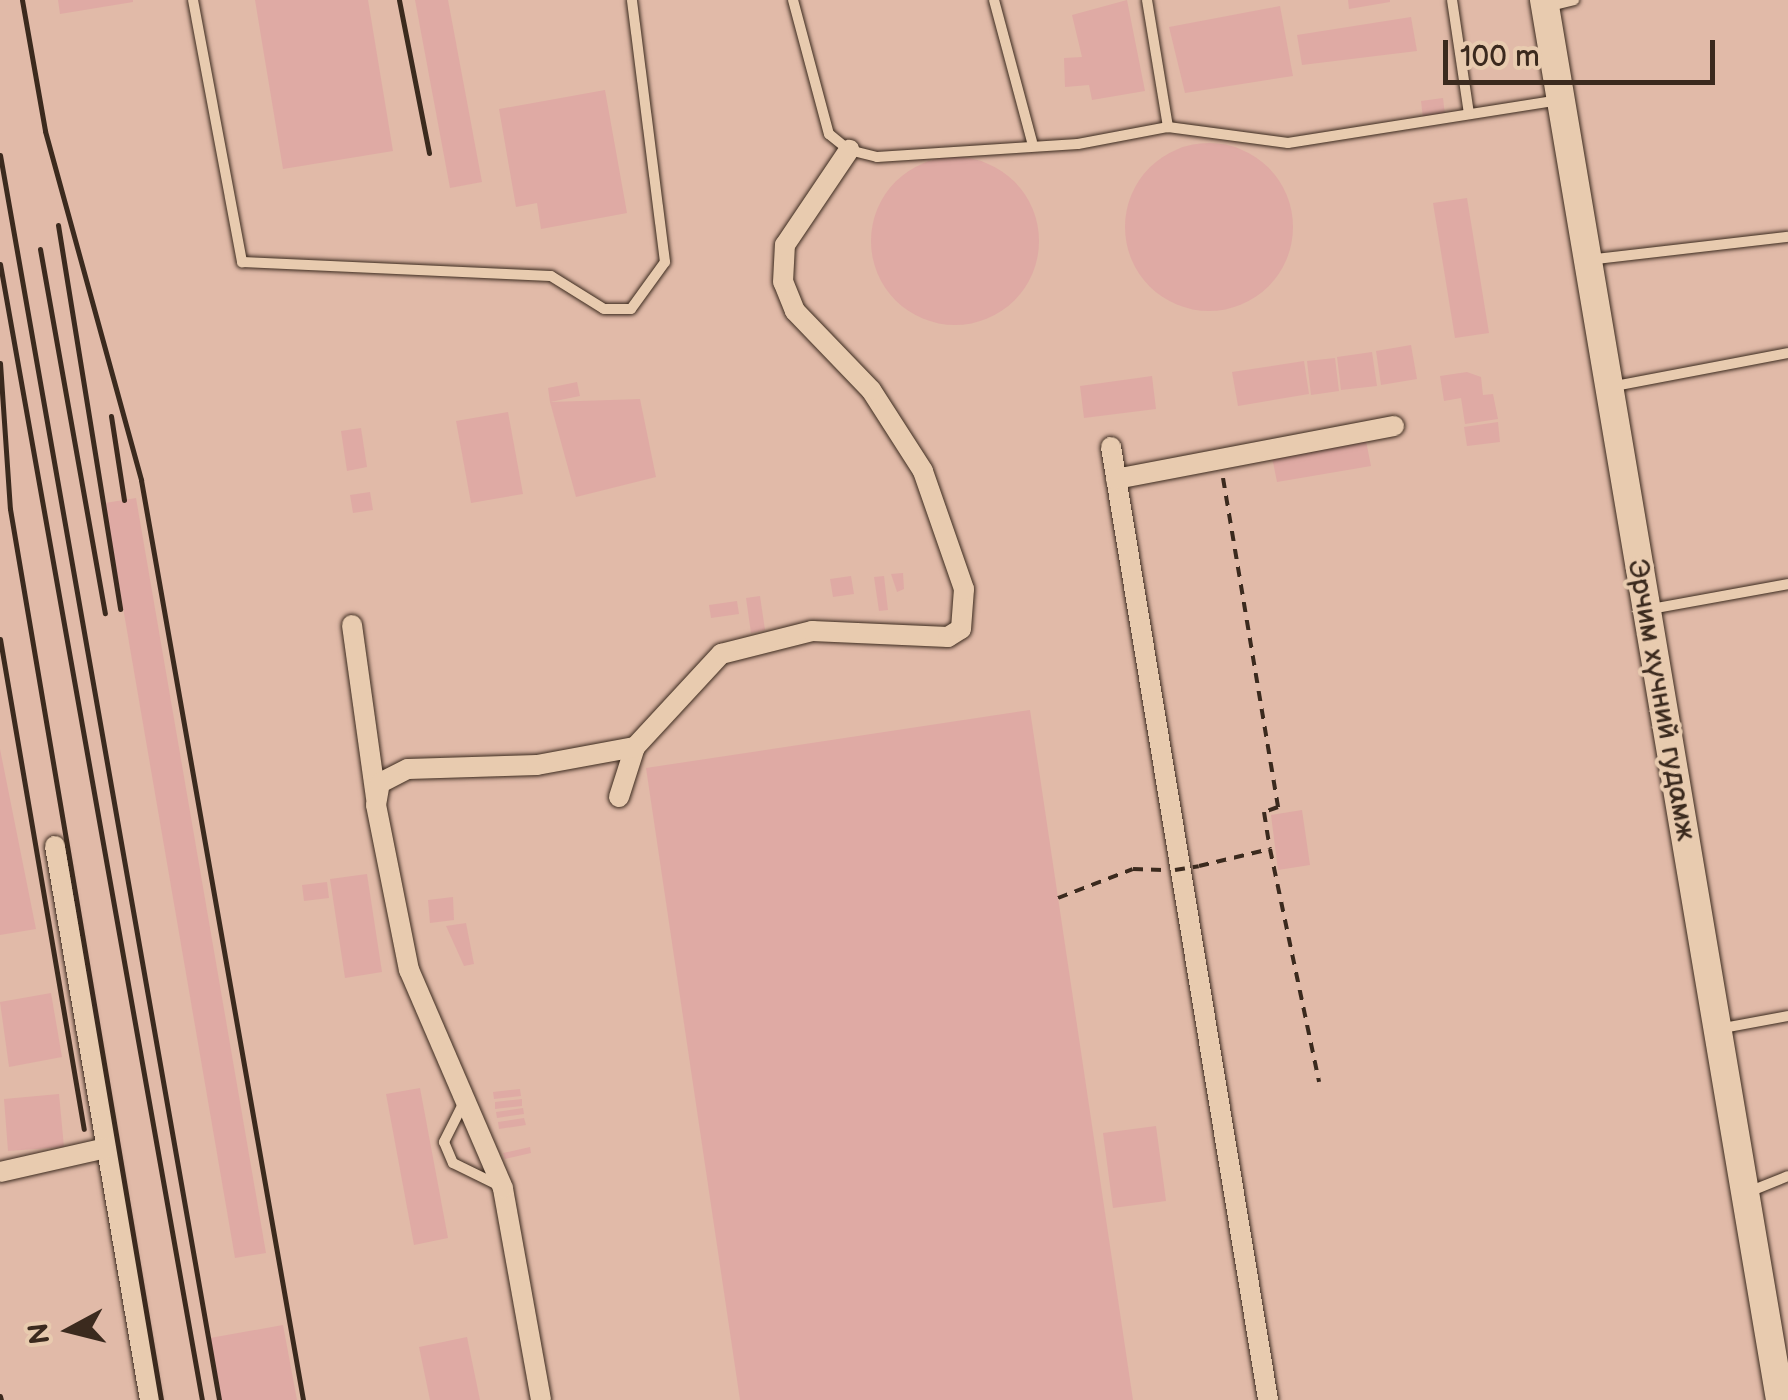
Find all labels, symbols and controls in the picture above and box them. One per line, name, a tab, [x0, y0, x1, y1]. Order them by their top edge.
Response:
scale bar	[1448, 20, 1720, 82]
text: 100 m	[1460, 39, 1540, 75]
street label: Эрчим хүчний гудамж	[1620, 557, 1702, 843]
north arrow	[20, 1280, 120, 1380]
text: N	[22, 1321, 57, 1346]

